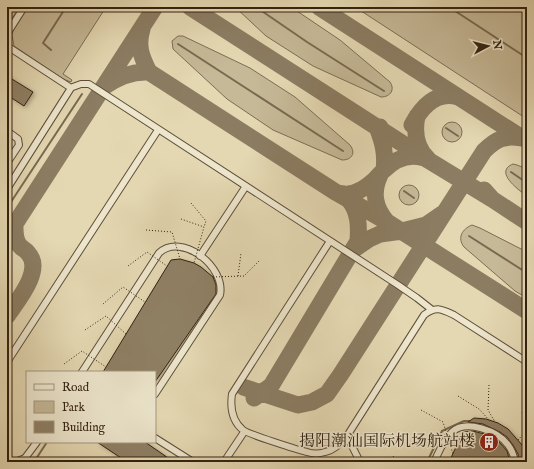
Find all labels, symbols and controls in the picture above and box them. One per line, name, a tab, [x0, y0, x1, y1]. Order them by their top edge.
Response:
north arrow	[468, 26, 508, 66]
text: N	[489, 38, 505, 51]
legend	[26, 371, 156, 443]
text: Road	[62, 380, 90, 395]
text: Park	[62, 400, 85, 415]
text: Building	[62, 420, 106, 435]
building icon: 揭阳潮汕国际机场航站楼	[478, 431, 500, 453]
place label: 揭阳潮汕国际机场航站楼	[299, 432, 475, 452]

